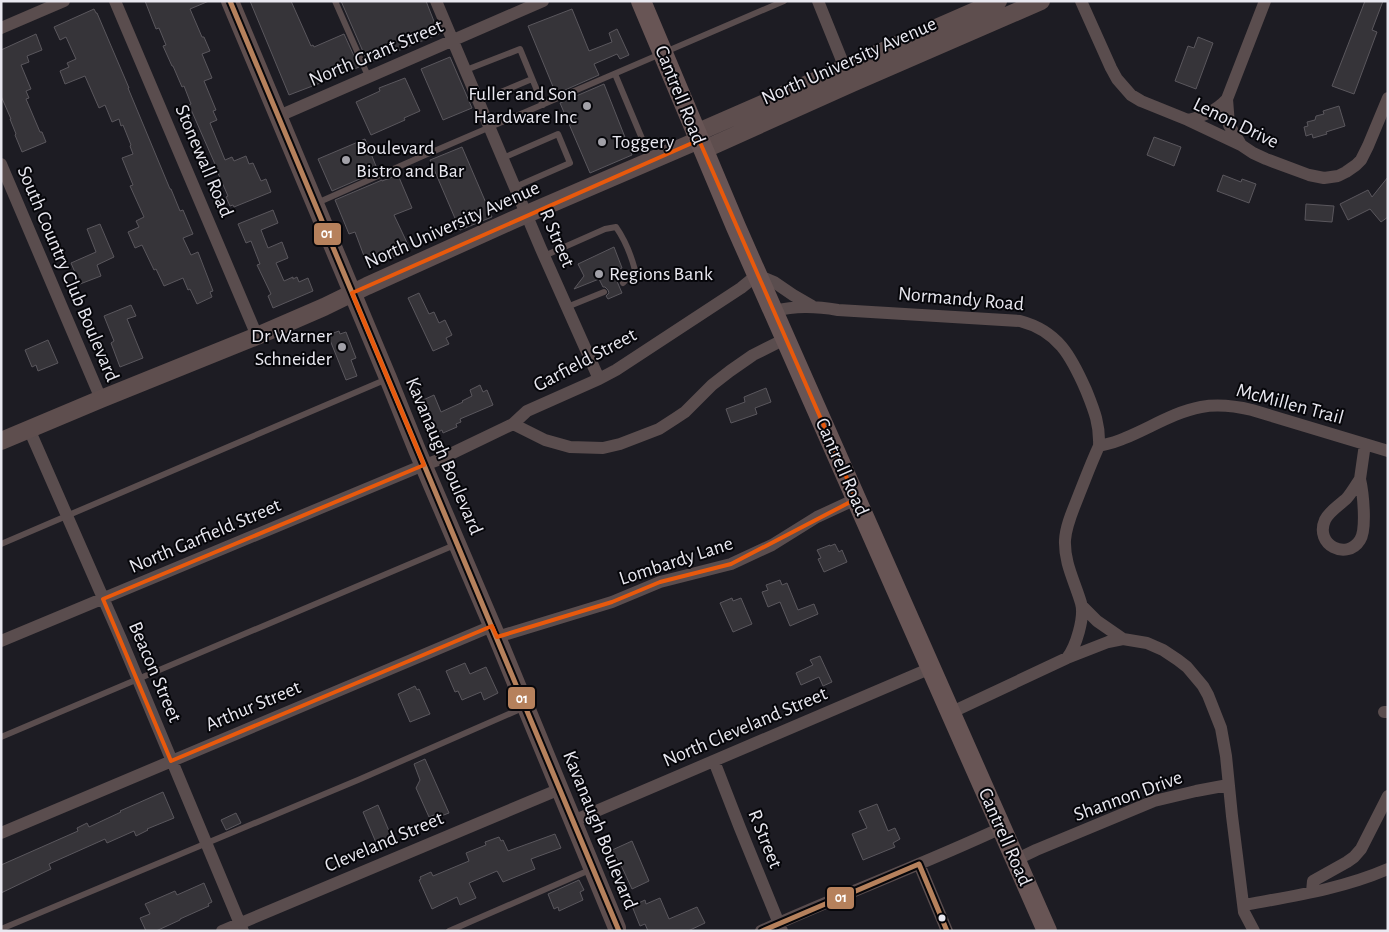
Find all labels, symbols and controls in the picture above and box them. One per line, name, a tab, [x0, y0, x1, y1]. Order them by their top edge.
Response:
street label: North University Avenue	[758, 13, 940, 109]
street label: North Grant Street	[306, 16, 446, 90]
street label: Cantrell Road	[651, 43, 709, 147]
place label: Fuller and Son Hardware Inc	[468, 84, 577, 127]
street label: Lenon Drive	[1190, 94, 1282, 152]
marker: Fuller and Son Hardware Inc	[581, 100, 593, 112]
street label: Stonewall Road	[171, 102, 237, 220]
place label: Toggery	[612, 132, 675, 152]
marker: Toggery	[596, 136, 608, 148]
place label: Boulevard Bistro and Bar	[356, 138, 465, 181]
marker: Boulevard Bistro and Bar	[340, 154, 352, 166]
street label: South Country Club Boulevard	[13, 163, 123, 385]
street label: North University Avenue	[361, 177, 543, 273]
street label: R Street	[536, 206, 578, 271]
line badge: 01	[313, 222, 342, 246]
text: 01	[321, 227, 333, 241]
place label: Regions Bank	[609, 264, 713, 284]
marker: Regions Bank	[593, 268, 605, 280]
street label: Normandy Road	[897, 284, 1025, 314]
street label: Garfield Street	[530, 324, 640, 395]
place label: Dr Warner Schneider	[251, 326, 333, 369]
marker: Dr Warner Schneider	[336, 341, 348, 353]
street label: Kavanaugh Boulevard	[402, 374, 486, 538]
street label: McMillen Trail	[1234, 380, 1346, 428]
street label: Cantrell Road	[812, 415, 872, 519]
street label: North Garfield Street	[126, 495, 284, 577]
street label: Lombardy Lane	[617, 533, 735, 589]
street label: Beacon Street	[125, 619, 185, 726]
street label: Arthur Street	[202, 677, 304, 735]
street label: North Cleveland Street	[660, 683, 831, 771]
line badge: 01	[507, 686, 536, 710]
text: 01	[516, 692, 528, 706]
street label: Kavanaugh Boulevard	[559, 748, 641, 912]
street label: Shannon Drive	[1071, 767, 1185, 825]
street label: Cantrell Road	[975, 785, 1035, 889]
street label: R Street	[744, 807, 786, 872]
street label: Cleveland Street	[322, 808, 447, 876]
line badge: 01	[826, 886, 855, 910]
text: 01	[835, 891, 847, 905]
unlabelled marker	[937, 913, 947, 923]

